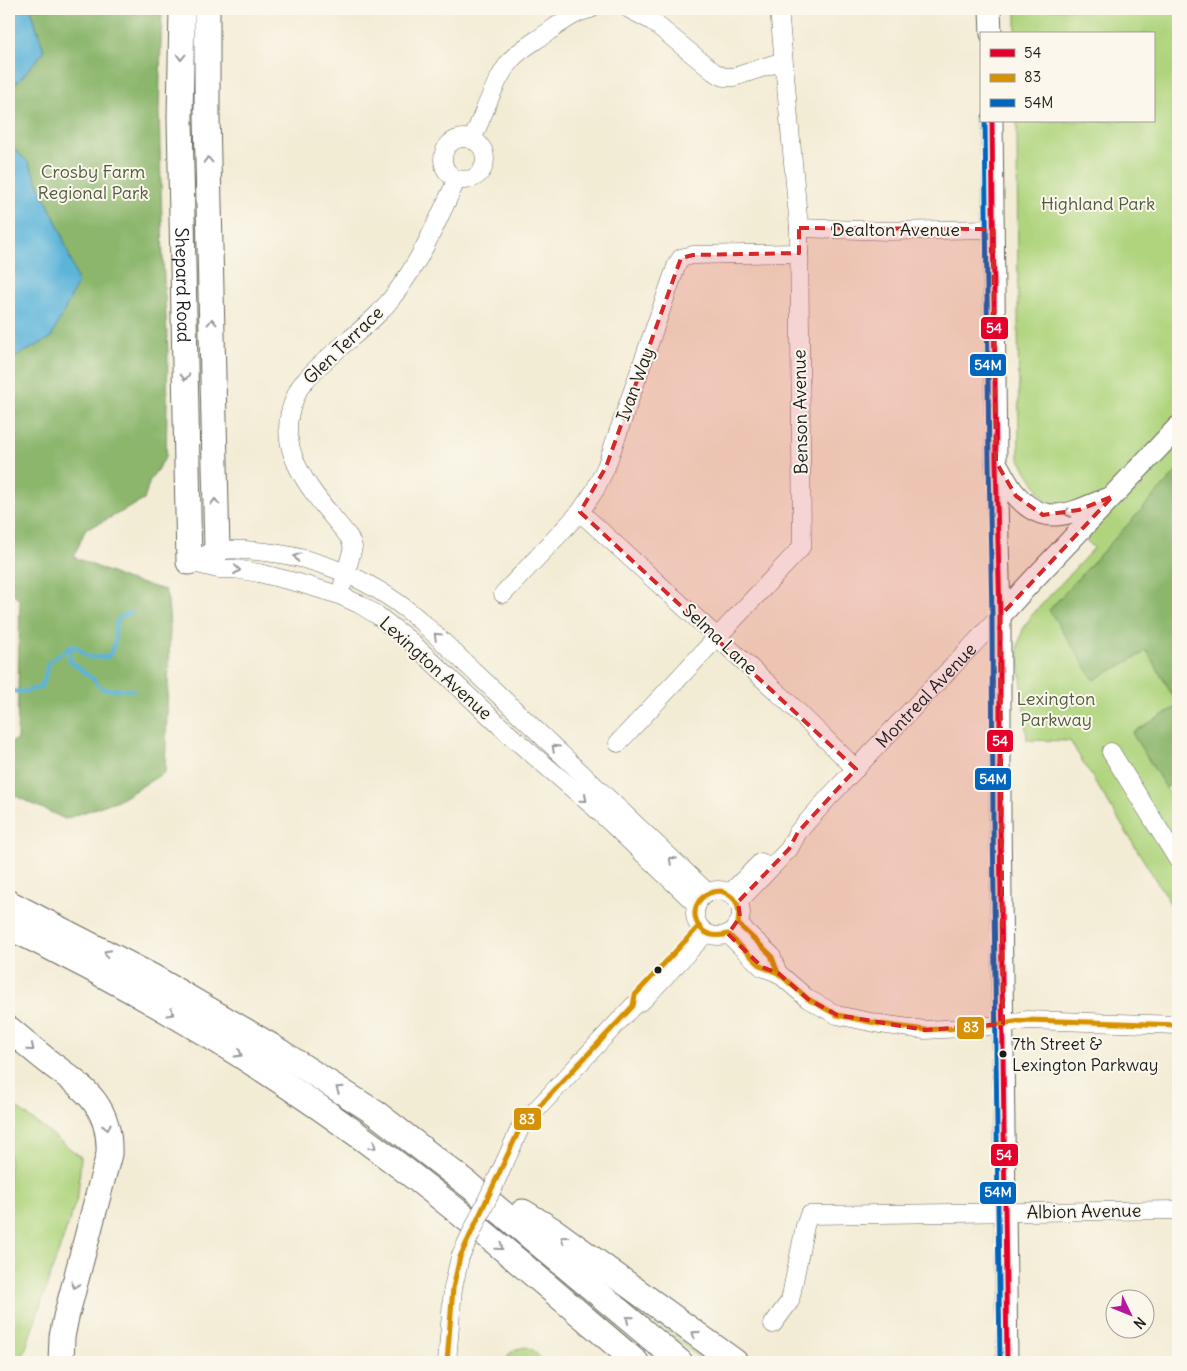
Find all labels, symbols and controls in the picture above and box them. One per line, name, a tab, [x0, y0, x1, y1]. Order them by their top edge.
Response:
legend	[980, 32, 1154, 122]
text: 54	[1024, 43, 1042, 62]
one-way arrow	[176, 54, 186, 62]
text: 83	[1024, 67, 1041, 86]
text: 54M	[1024, 93, 1053, 112]
one-way arrow	[203, 155, 213, 163]
park label: Crosby Farm Regional Park	[37, 160, 149, 204]
park label: Highland Park	[1041, 192, 1155, 215]
street label: Dealton Avenue	[832, 218, 960, 241]
street label: Shepard Road	[171, 227, 196, 343]
street label: Glen Terrace	[298, 301, 388, 389]
line badge: 54	[980, 316, 1009, 340]
one-way arrow	[206, 318, 217, 326]
text: 54	[986, 319, 1002, 337]
street label: Ivan Way	[611, 344, 659, 424]
street label: Benson Avenue	[787, 349, 813, 475]
line badge: 54M	[969, 353, 1007, 377]
text: 54M	[974, 356, 1002, 374]
one-way arrow	[180, 374, 190, 382]
one-way arrow	[210, 498, 221, 506]
one-way arrow	[1063, 507, 1072, 518]
one-way arrow	[293, 553, 301, 563]
one-way arrow	[233, 564, 241, 575]
street label: Selma Lane	[678, 598, 762, 680]
street label: Lexington Avenue	[375, 611, 497, 725]
one-way arrow	[433, 633, 442, 642]
street label: Montreal Avenue	[870, 637, 981, 752]
park label: Lexington Parkway	[1017, 687, 1095, 731]
line badge: 54	[986, 729, 1014, 753]
text: 54	[992, 732, 1008, 750]
one-way arrow	[551, 745, 560, 754]
line badge: 54M	[974, 767, 1012, 791]
text: 54M	[979, 770, 1007, 788]
one-way arrow	[578, 793, 587, 802]
one-way arrow	[669, 857, 678, 866]
one-way arrow	[104, 949, 113, 959]
unlabelled marker	[653, 965, 663, 975]
one-way arrow	[166, 1007, 175, 1017]
line badge: 83	[956, 1016, 985, 1040]
text: 83	[963, 1018, 979, 1036]
place label: 7th Street & Lexington Parkway	[1012, 1033, 1158, 1076]
one-way arrow	[26, 1042, 35, 1051]
one-way arrow	[234, 1047, 243, 1057]
marker: 7th Street & Lexington Parkway	[998, 1049, 1008, 1059]
one-way arrow	[335, 1086, 344, 1095]
line badge: 83	[513, 1107, 542, 1131]
text: 83	[519, 1110, 535, 1128]
one-way arrow	[101, 1122, 112, 1131]
one-way arrow	[367, 1140, 377, 1149]
line badge: 54	[990, 1143, 1019, 1167]
text: 54	[996, 1146, 1012, 1164]
line badge: 54M	[979, 1181, 1017, 1205]
text: 54M	[984, 1183, 1012, 1201]
street label: Albion Avenue	[1026, 1199, 1142, 1223]
one-way arrow	[561, 1236, 570, 1244]
one-way arrow	[494, 1242, 503, 1250]
one-way arrow	[70, 1280, 80, 1288]
north arrow	[1104, 1288, 1154, 1338]
text: N	[1130, 1313, 1149, 1333]
one-way arrow	[626, 1316, 635, 1325]
one-way arrow	[692, 1331, 701, 1340]

